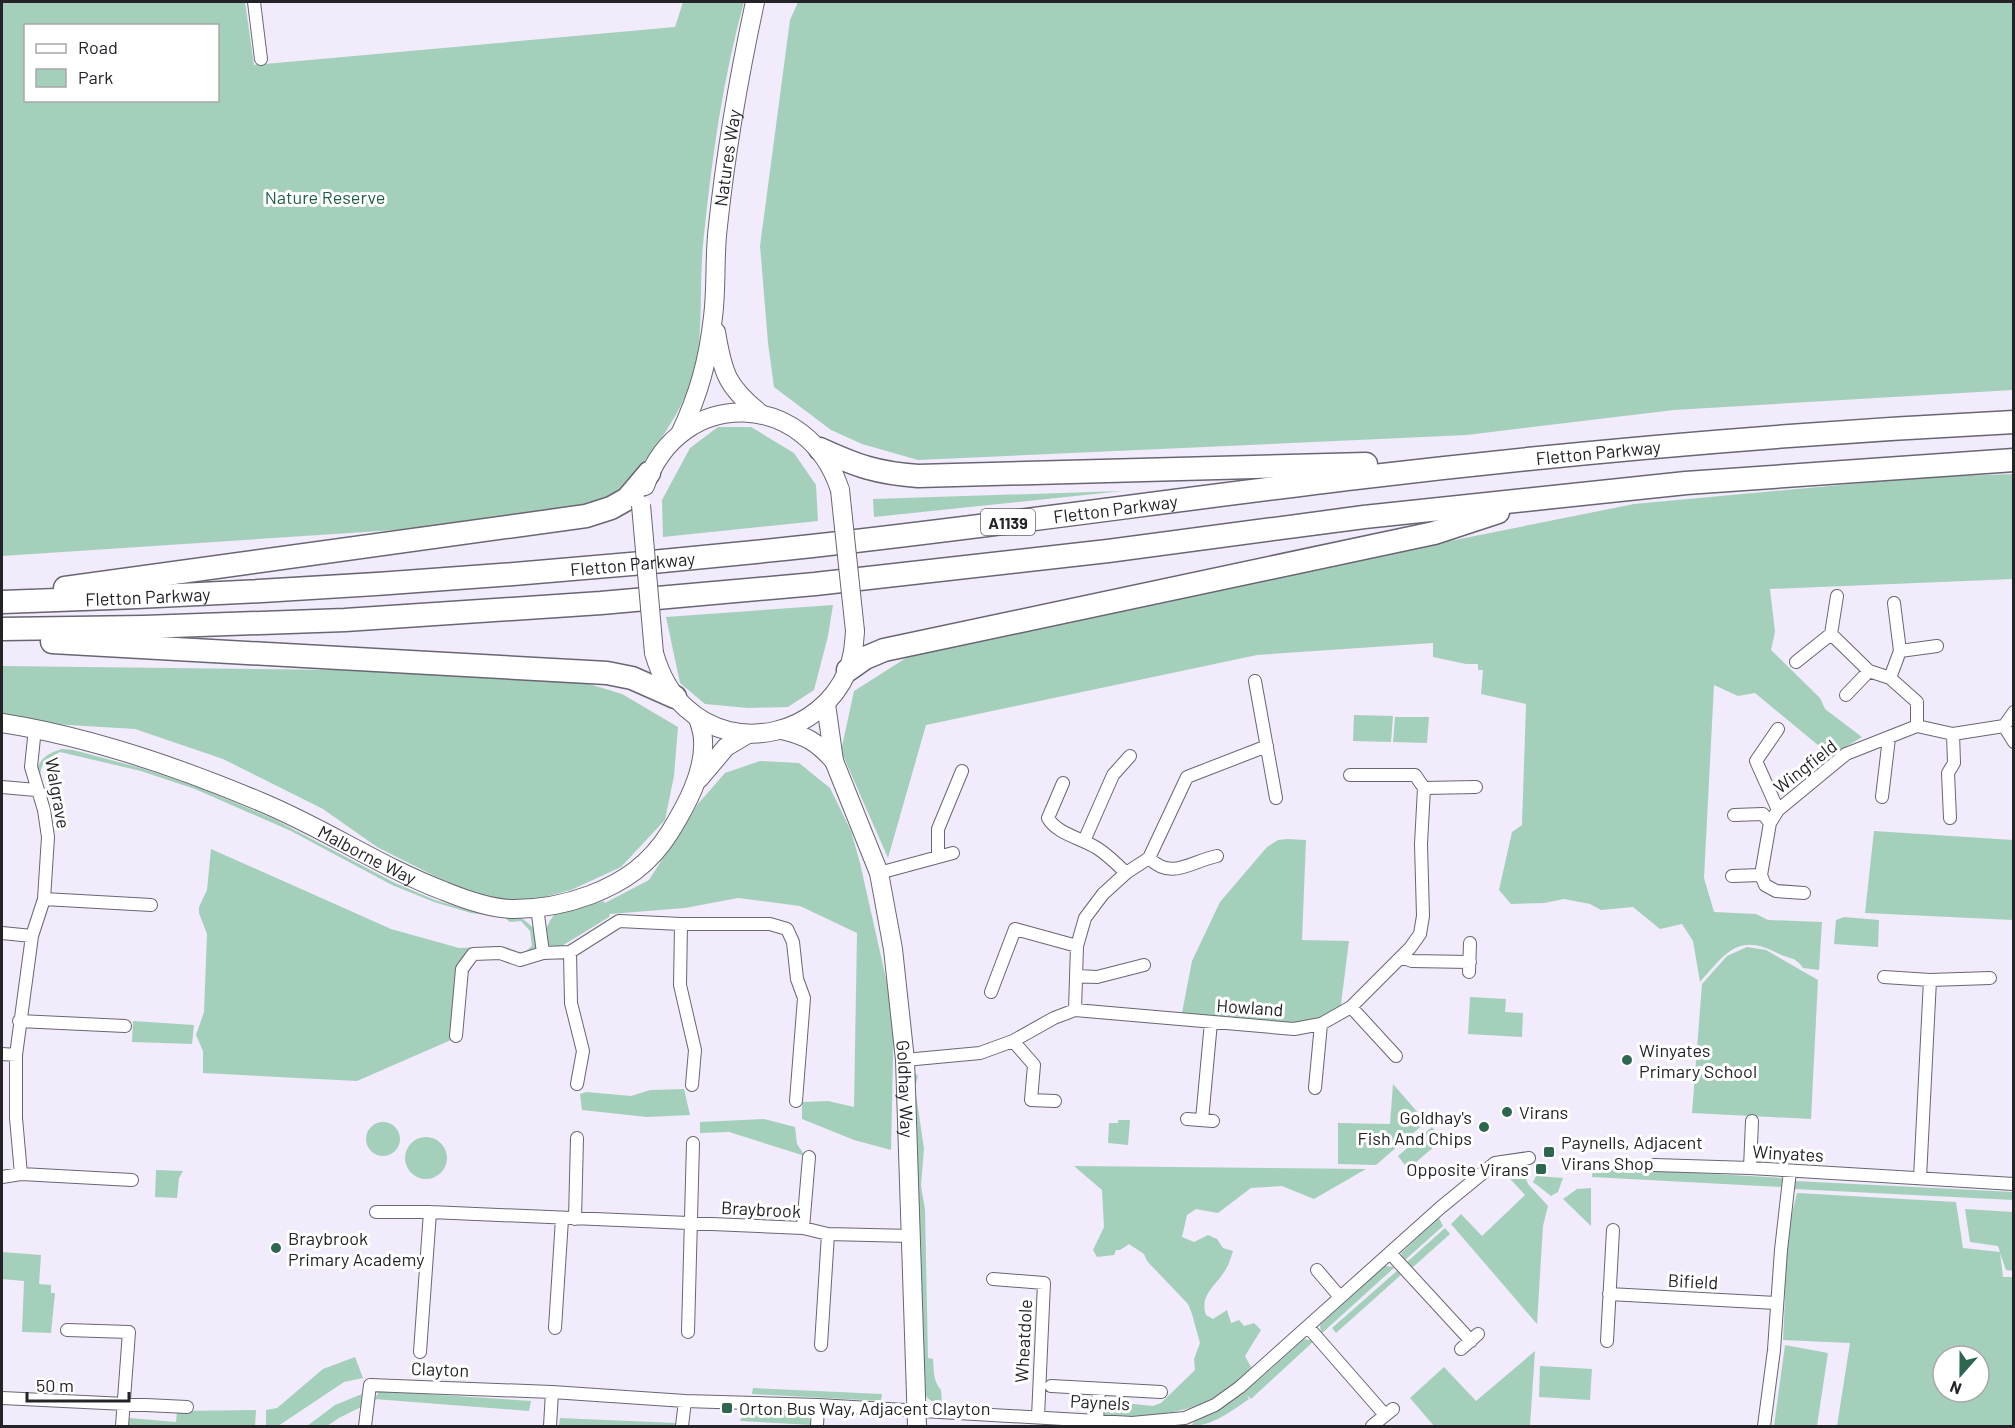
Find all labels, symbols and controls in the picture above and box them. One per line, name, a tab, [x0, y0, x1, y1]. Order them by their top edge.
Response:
legend	[24, 24, 219, 102]
text: Road	[78, 36, 118, 58]
text: Park	[78, 66, 113, 88]
street label: Natures Way	[709, 108, 745, 208]
park label: Nature Reserve	[265, 186, 385, 208]
street label: Fletton Parkway	[1535, 435, 1662, 469]
street label: Fletton Parkway	[1052, 490, 1179, 528]
road number: A1139	[981, 509, 1035, 535]
street label: Fletton Parkway	[569, 547, 696, 580]
street label: Fletton Parkway	[85, 583, 211, 610]
street label: Wingfield	[1769, 734, 1841, 798]
street label: Walgrave	[41, 756, 75, 830]
street label: Malborne Way	[314, 820, 420, 889]
street label: Howland	[1216, 994, 1284, 1020]
street label: Goldhay Way	[892, 1039, 919, 1138]
place label: Winyates Primary School	[1639, 1039, 1757, 1082]
marker: Winyates Primary School	[1620, 1053, 1634, 1067]
place label: Virans	[1519, 1101, 1568, 1123]
marker: Virans	[1500, 1105, 1514, 1119]
place label: Goldhay's Fish And Chips	[1357, 1106, 1472, 1149]
marker: Goldhay's Fish And Chips	[1477, 1120, 1491, 1134]
place label: Paynells, Adjacent Virans Shop	[1561, 1131, 1703, 1174]
street label: Winyates	[1752, 1140, 1824, 1166]
marker: Paynells, Adjacent Virans Shop	[1542, 1145, 1556, 1159]
place label: Opposite Virans	[1406, 1158, 1529, 1180]
marker: Opposite Virans	[1534, 1162, 1548, 1176]
street label: Braybrook	[720, 1196, 802, 1222]
place label: Braybrook Primary Academy	[288, 1227, 425, 1270]
marker: Braybrook Primary Academy	[269, 1241, 283, 1255]
street label: Bifield	[1667, 1269, 1719, 1293]
street label: Wheatdole	[1010, 1299, 1036, 1383]
north arrow	[1931, 1344, 1991, 1404]
street label: Clayton	[411, 1357, 469, 1381]
scale bar	[27, 1365, 129, 1403]
text: 50 m	[36, 1374, 74, 1396]
text: N	[1947, 1378, 1964, 1399]
street label: Paynels	[1069, 1389, 1131, 1415]
place label: Orton Bus Way, Adjacent Clayton	[739, 1397, 990, 1419]
marker: Orton Bus Way, Adjacent Clayton	[720, 1401, 734, 1415]

